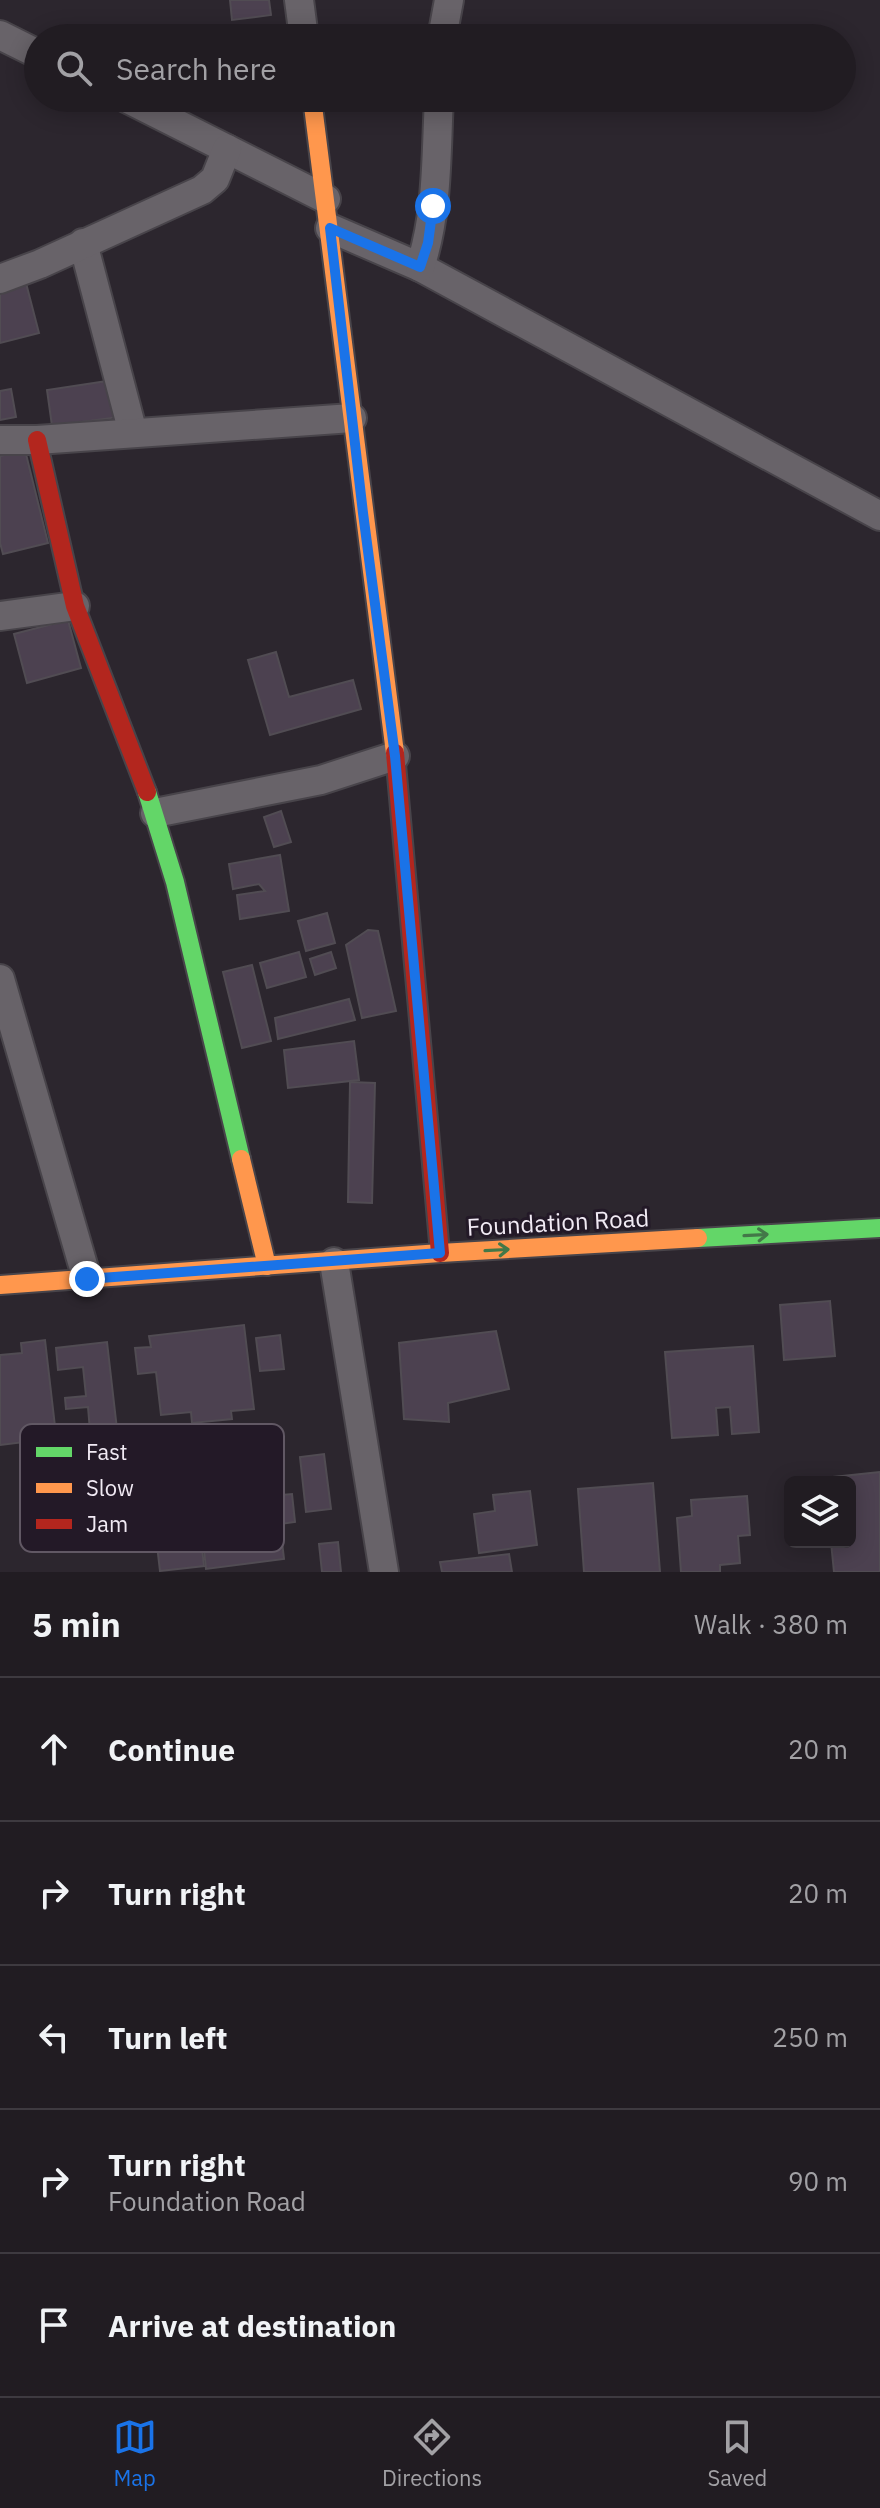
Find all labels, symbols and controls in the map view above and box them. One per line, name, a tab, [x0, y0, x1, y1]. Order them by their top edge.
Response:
search box	[24, 24, 856, 112]
icon: search	[52, 46, 96, 90]
text: Search here	[116, 49, 277, 88]
route start	[415, 188, 451, 224]
street label: Foundation Road	[466, 1201, 650, 1243]
one-way arrow	[742, 1227, 769, 1242]
one-way arrow	[483, 1242, 510, 1257]
route end	[69, 1261, 105, 1297]
legend	[20, 1424, 284, 1552]
text: Fast	[86, 1437, 127, 1466]
text: Slow	[86, 1473, 134, 1502]
map controls	[784, 1476, 856, 1548]
button: layers	[784, 1476, 856, 1548]
text: Jam	[86, 1509, 128, 1538]
text: 5 min	[32, 1602, 121, 1646]
text: Walk · 380 m	[694, 1607, 848, 1641]
icon: ahead	[32, 1727, 76, 1771]
text: Continue	[108, 1730, 235, 1769]
text: 20 m	[788, 1732, 848, 1766]
icon: right	[32, 1871, 76, 1915]
text: Turn right	[108, 1874, 246, 1913]
text: 20 m	[788, 1876, 848, 1910]
icon: left	[32, 2015, 76, 2059]
text: Turn left	[108, 2018, 227, 2057]
text: 250 m	[772, 2020, 848, 2054]
text: Turn right	[108, 2145, 246, 2184]
icon: right	[32, 2159, 76, 2203]
text: 90 m	[788, 2164, 848, 2198]
text: Foundation Road	[108, 2184, 306, 2218]
icon: arrive	[32, 2303, 76, 2347]
text: Arrive at destination	[108, 2306, 396, 2345]
tab: Map	[113, 2415, 157, 2492]
tab: Directions	[382, 2415, 482, 2492]
tab: Saved	[707, 2415, 767, 2492]

